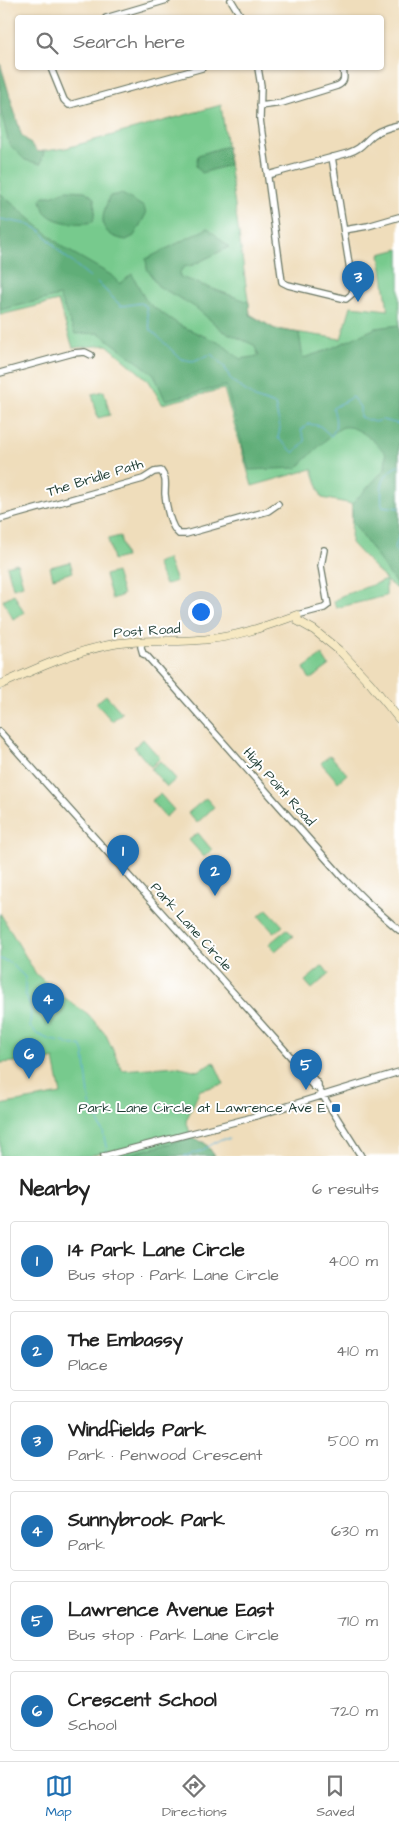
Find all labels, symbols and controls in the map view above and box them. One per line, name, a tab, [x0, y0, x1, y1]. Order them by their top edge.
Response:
search box	[15, 15, 384, 70]
icon: search	[33, 29, 61, 57]
text: Search here	[73, 29, 185, 56]
pin: 3	[342, 261, 374, 302]
street label: The Bridle Path	[44, 454, 146, 502]
your location	[188, 599, 214, 625]
street label: Post Road	[113, 619, 181, 643]
street label: High Point Road	[238, 743, 320, 831]
pin: 1	[107, 835, 139, 876]
pin: 2	[199, 855, 231, 896]
street label: Park Lane Circle	[146, 878, 237, 976]
pin: 4	[32, 983, 64, 1024]
pin: 6	[13, 1038, 45, 1079]
pin: 5	[290, 1049, 322, 1090]
place label: Park Lane Circle at Lawrence Ave E	[78, 1098, 327, 1118]
marker: Park Lane Circle at Lawrence Ave E	[330, 1102, 342, 1114]
text: Nearby	[20, 1174, 90, 1203]
text: 6 results	[312, 1178, 379, 1200]
text: 14 Park Lane Circle	[68, 1237, 245, 1264]
text: 1	[36, 1250, 38, 1272]
text: 400 m	[328, 1250, 378, 1272]
text: Bus stop · Park Lane Circle	[68, 1264, 279, 1286]
text: The Embassy	[68, 1327, 183, 1354]
text: 2	[32, 1340, 42, 1362]
text: 410 m	[336, 1340, 378, 1362]
text: Place	[68, 1354, 108, 1376]
text: Windfields Park	[68, 1417, 206, 1444]
text: 3	[33, 1430, 41, 1452]
text: 500 m	[328, 1430, 378, 1452]
text: Park · Penwood Crescent	[68, 1444, 263, 1466]
text: Sunnybrook Park	[68, 1507, 225, 1534]
text: 4	[32, 1520, 42, 1542]
text: 630 m	[331, 1520, 378, 1542]
text: Park	[68, 1534, 105, 1556]
text: Lawrence Avenue East	[68, 1597, 274, 1624]
text: 5	[31, 1610, 43, 1632]
text: 710 m	[337, 1610, 378, 1632]
text: Bus stop · Park Lane Circle	[68, 1624, 279, 1646]
text: Crescent School	[68, 1687, 217, 1714]
text: 6	[32, 1700, 42, 1722]
text: 720 m	[330, 1700, 378, 1722]
text: School	[68, 1714, 117, 1736]
tab: Map	[45, 1772, 73, 1822]
tab: Directions	[162, 1772, 227, 1822]
tab: Saved	[316, 1772, 354, 1822]

